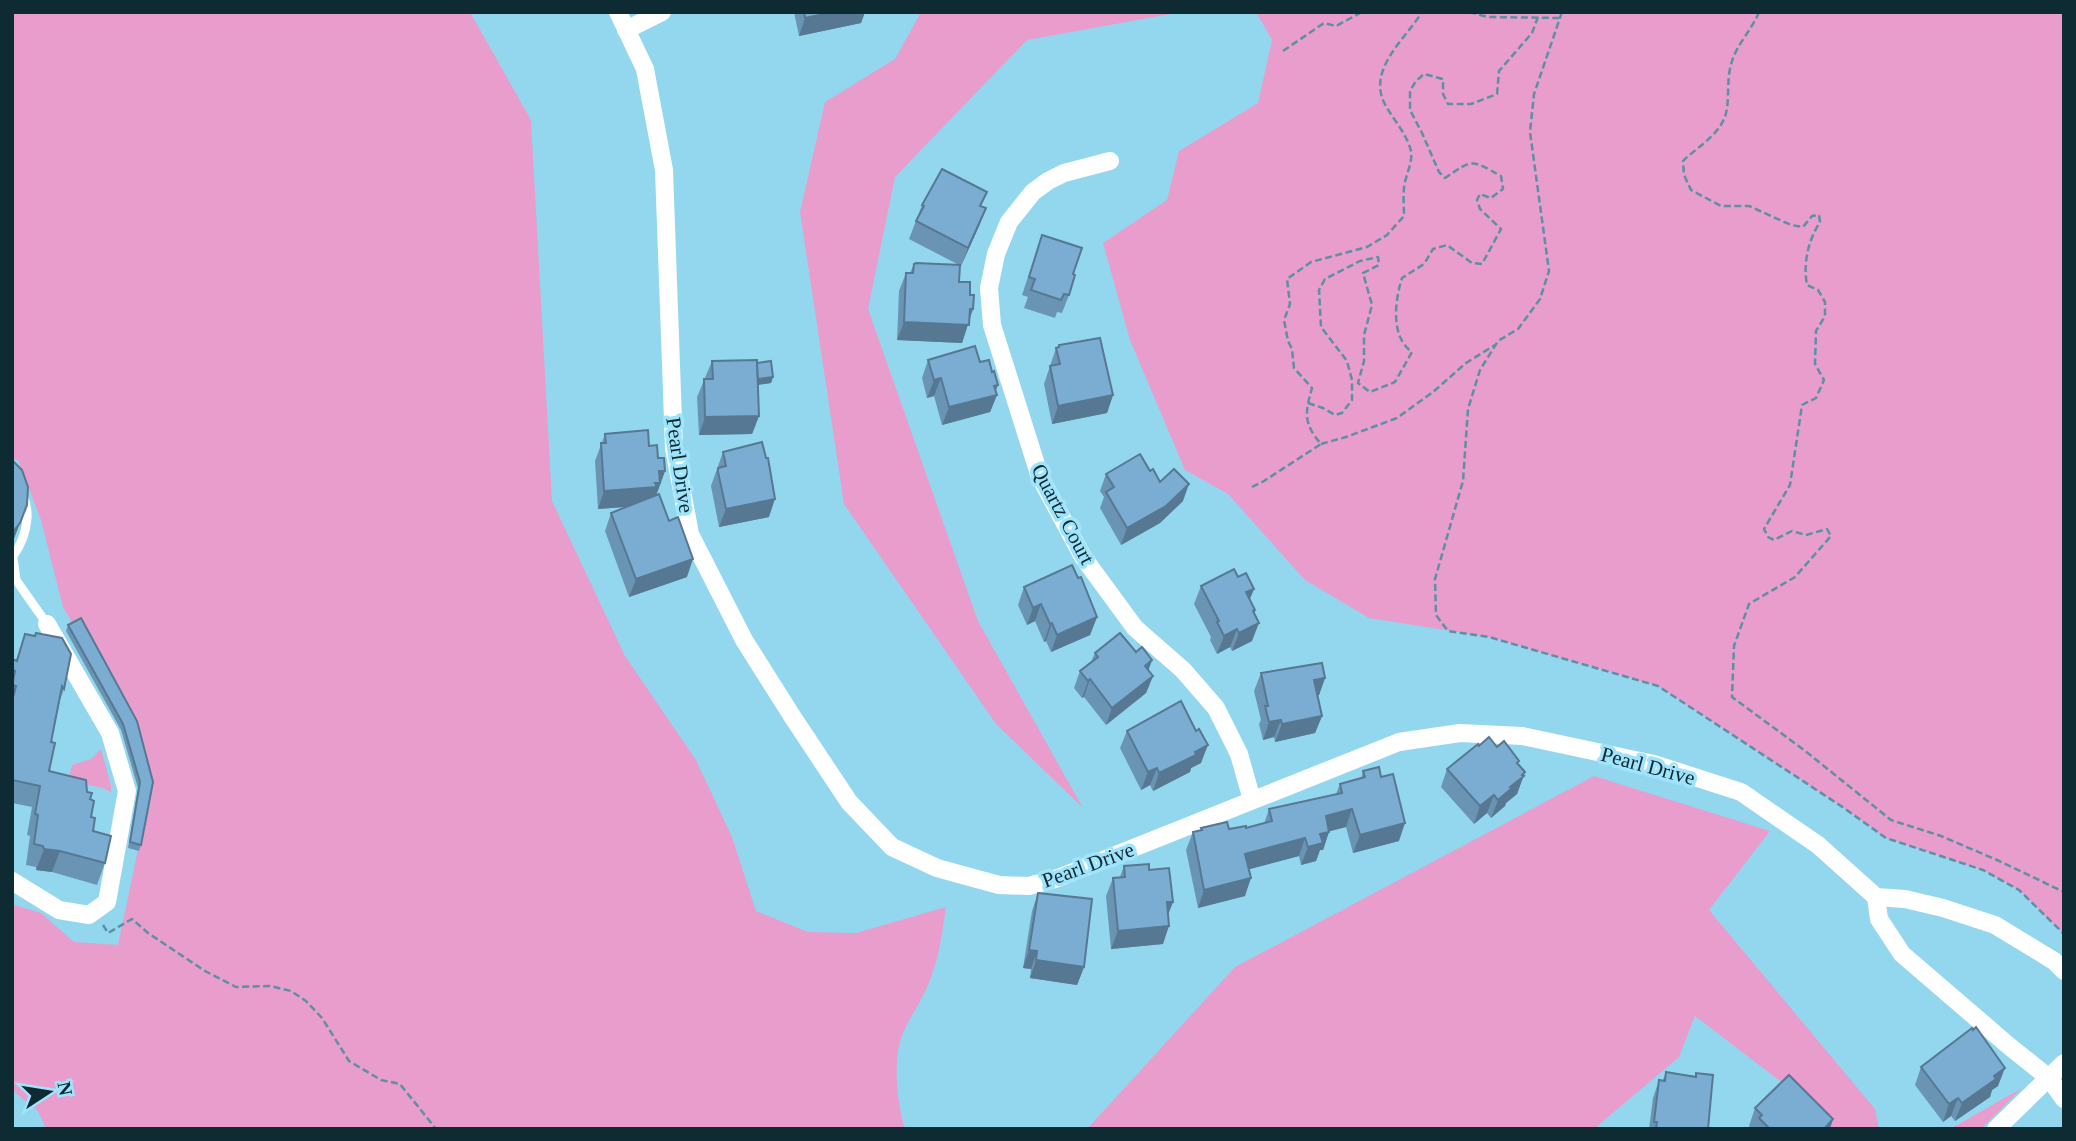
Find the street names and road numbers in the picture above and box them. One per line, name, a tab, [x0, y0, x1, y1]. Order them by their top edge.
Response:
street label: Pearl Drive	[661, 416, 699, 514]
street label: Quartz Court	[1027, 460, 1100, 568]
street label: Pearl Drive	[1598, 742, 1698, 790]
street label: Pearl Drive	[1039, 837, 1137, 893]

